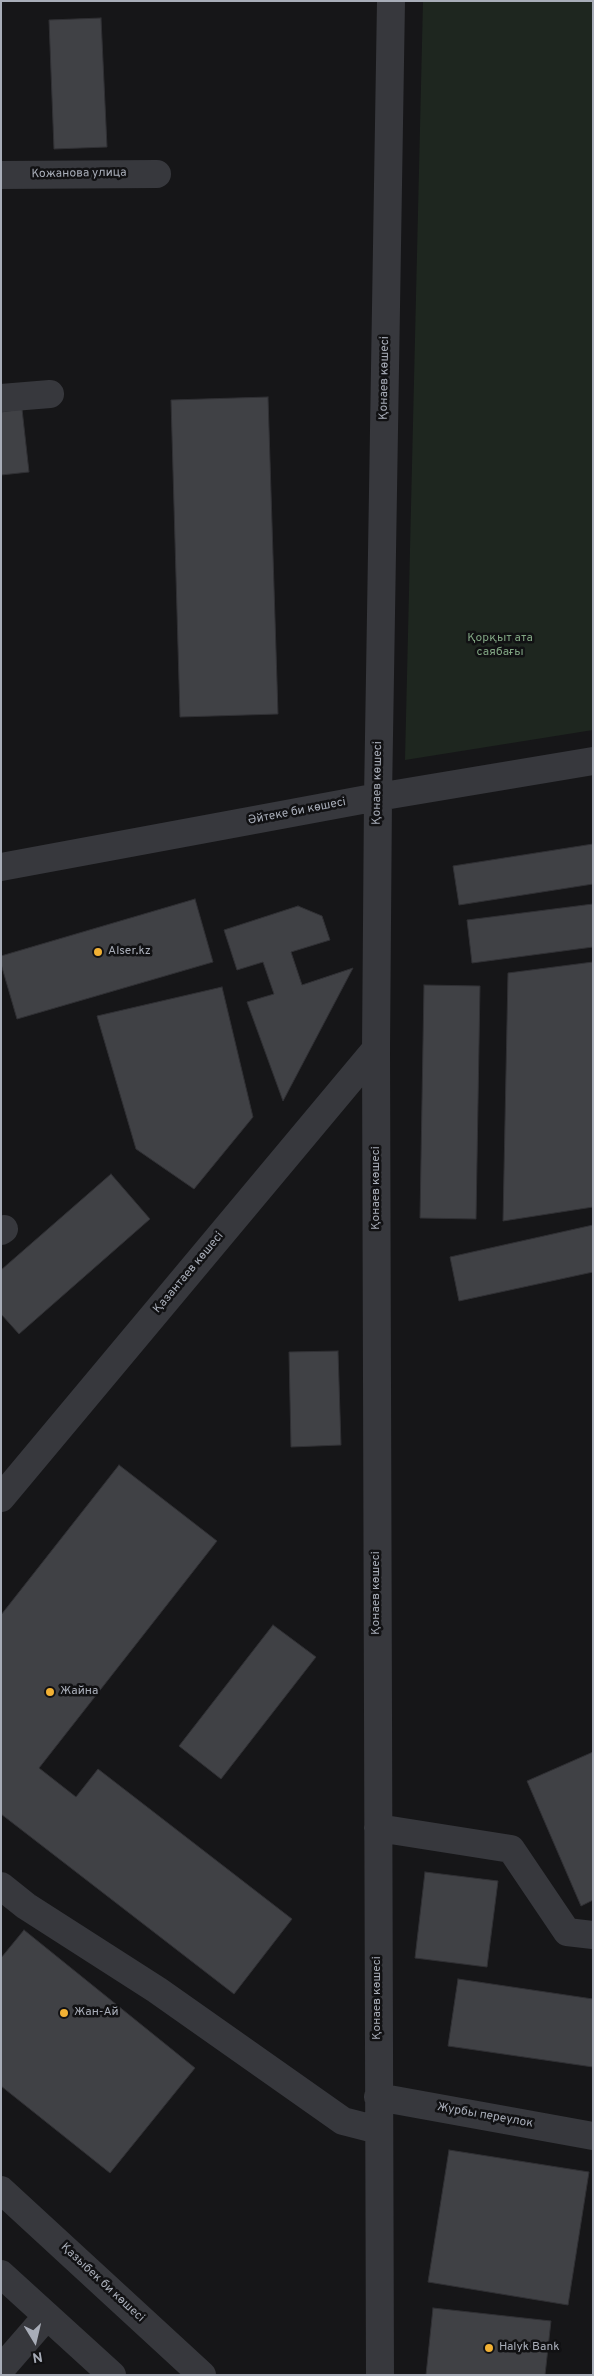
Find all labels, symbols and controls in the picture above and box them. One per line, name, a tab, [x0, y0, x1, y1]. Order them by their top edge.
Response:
street label: Кожанова улица	[31, 166, 127, 182]
street label: Қонаев көшесі	[377, 336, 393, 420]
park label: Қорқыт ата саябағы	[467, 632, 533, 660]
street label: Қонаев көшесі	[370, 741, 386, 825]
street label: Әйтеке би көшесі	[247, 795, 347, 829]
place label: Alser.kz	[108, 945, 151, 959]
marker: Alser.kz	[92, 946, 104, 958]
street label: Қонаев көшесі	[370, 1146, 384, 1230]
street label: Қазантаев көшесі	[151, 1229, 227, 1317]
street label: Қонаев көшесі	[370, 1551, 384, 1635]
place label: Жайна	[60, 1685, 98, 1699]
marker: Жайна	[44, 1686, 56, 1698]
street label: Қонаев көшесі	[371, 1956, 385, 2040]
place label: Жан-Ай	[74, 2006, 119, 2020]
marker: Жан-Ай	[58, 2007, 70, 2019]
street label: Журбы переулок	[436, 2100, 534, 2132]
street label: Қазыбек би көшесі	[57, 2240, 147, 2326]
north arrow	[10, 2316, 60, 2366]
place label: Halyk Bank	[499, 2341, 560, 2355]
marker: Halyk Bank	[483, 2342, 495, 2354]
text: N	[31, 2347, 44, 2365]

